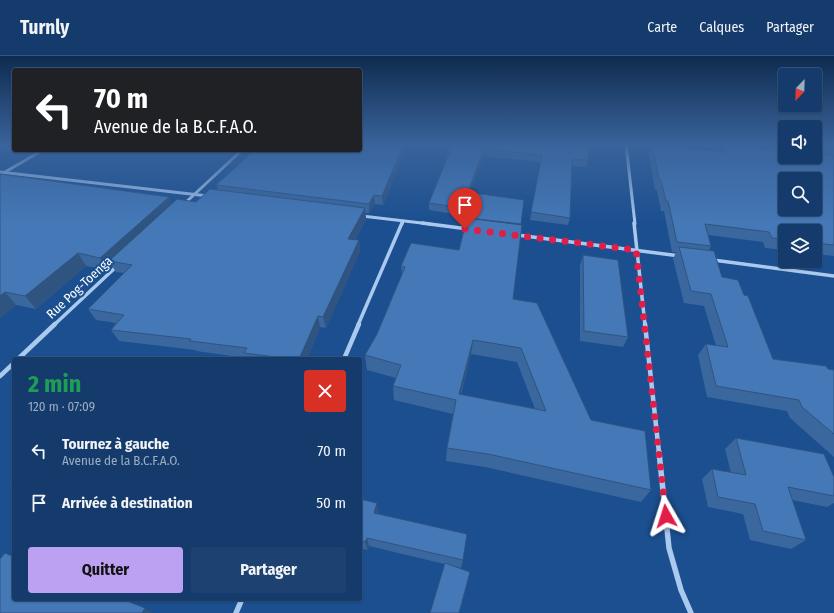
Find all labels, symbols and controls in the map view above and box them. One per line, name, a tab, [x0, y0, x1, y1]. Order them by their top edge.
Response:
text: Turnly	[20, 16, 69, 39]
text: Carte	[647, 19, 677, 36]
text: Calques	[699, 19, 744, 36]
text: Partager	[766, 19, 814, 36]
north arrow	[778, 68, 822, 112]
map controls	[778, 68, 822, 268]
text: 70 m	[94, 82, 148, 115]
icon: left	[28, 84, 80, 136]
text: Avenue de la B.C.F.A.O.	[94, 116, 257, 138]
button: sound	[778, 120, 822, 164]
button: search	[778, 172, 822, 216]
pin	[448, 188, 482, 229]
icon: arrive	[454, 194, 476, 216]
button: layers	[778, 224, 822, 268]
street label: Rue Pog-Toenga	[43, 253, 115, 322]
text: 2 min	[28, 370, 81, 398]
button: close	[304, 370, 346, 412]
text: 120 m · 07:09	[28, 399, 95, 414]
text: Tournez à gauche	[62, 435, 169, 453]
icon: left	[28, 440, 50, 462]
text: 70 m	[317, 442, 346, 460]
text: Avenue de la B.C.F.A.O.	[62, 453, 180, 468]
icon: arrive	[28, 492, 50, 514]
text: Arrivée à destination	[62, 494, 193, 512]
text: 50 m	[316, 494, 346, 512]
position arrow	[645, 495, 687, 537]
button: Quitter	[28, 547, 183, 593]
button: Partager	[191, 547, 346, 593]

